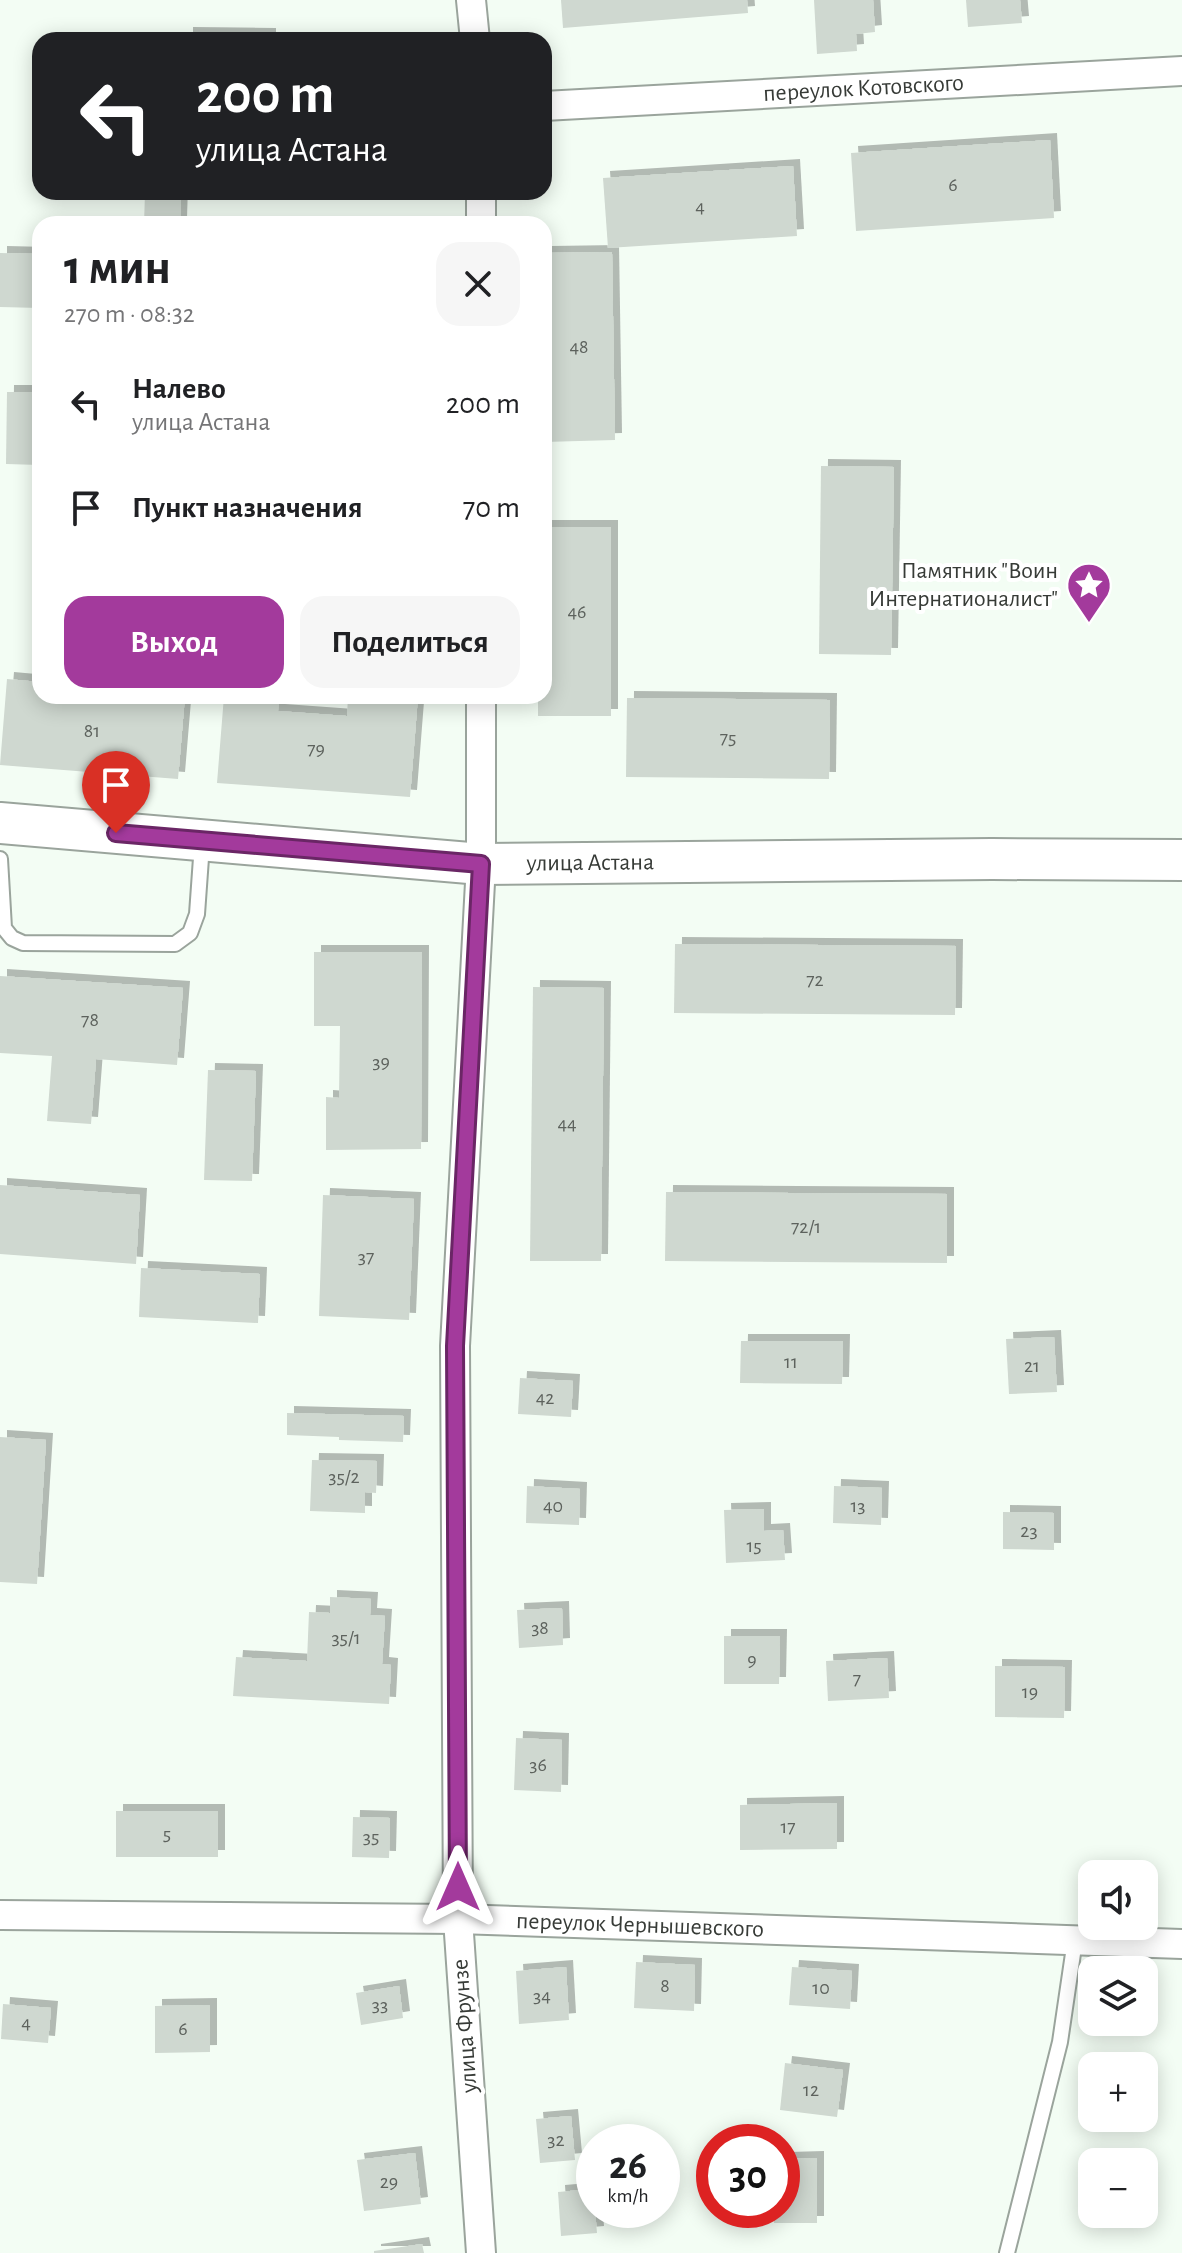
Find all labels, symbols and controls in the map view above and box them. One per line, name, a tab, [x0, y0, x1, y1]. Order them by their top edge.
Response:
icon: left	[64, 64, 168, 168]
text: 200 m	[196, 67, 334, 123]
street label: переулок Котовского	[763, 71, 964, 106]
text: улица Астана	[196, 132, 387, 168]
house number: 6	[948, 175, 958, 195]
house number: 4	[695, 197, 705, 217]
button: close	[436, 242, 520, 326]
text: 1 мин	[64, 245, 171, 293]
text: 270 m · 08:32	[64, 301, 195, 327]
house number: 48	[569, 337, 589, 357]
text: Налево	[132, 374, 226, 404]
icon: left	[64, 382, 108, 426]
text: 200 m	[446, 389, 520, 419]
text: улица Астана	[132, 409, 270, 435]
icon: arrive	[64, 486, 108, 530]
text: Пункт назначения	[132, 493, 363, 523]
text: 70 m	[463, 493, 520, 523]
place label: Памятник "Воин Интернатионалист"	[869, 559, 1058, 611]
place icon: Памятник "Воин Интернатионалист"	[1065, 561, 1113, 624]
button: Выход	[64, 596, 284, 688]
button: Поделиться	[300, 596, 520, 688]
house number: 46	[567, 602, 587, 622]
house number: 81	[84, 721, 100, 741]
house number: 75	[720, 728, 736, 748]
house number: 79	[307, 739, 325, 759]
pin	[82, 751, 150, 833]
icon: arrive	[94, 763, 138, 807]
street label: улица Астана	[525, 850, 654, 876]
house number: 72	[806, 970, 824, 990]
house number: 78	[81, 1010, 99, 1030]
house number: 39	[372, 1052, 390, 1072]
house number: 44	[557, 1114, 577, 1134]
house number: 72/1	[791, 1217, 821, 1237]
house number: 37	[358, 1247, 374, 1267]
house number: 11	[784, 1352, 798, 1372]
house number: 21	[1024, 1356, 1040, 1376]
house number: 42	[536, 1388, 554, 1408]
house number: 35/2	[328, 1467, 360, 1487]
house number: 40	[543, 1496, 563, 1516]
house number: 13	[850, 1496, 866, 1516]
house number: 23	[1020, 1521, 1038, 1541]
house number: 15	[746, 1536, 762, 1556]
house number: 38	[531, 1618, 549, 1638]
house number: 35/1	[331, 1628, 361, 1648]
house number: 9	[747, 1650, 757, 1670]
house number: 7	[853, 1669, 861, 1689]
house number: 19	[1022, 1682, 1038, 1702]
house number: 36	[529, 1755, 547, 1775]
house number: 17	[780, 1817, 796, 1837]
house number: 5	[163, 1824, 171, 1844]
house number: 35	[363, 1827, 379, 1847]
position arrow	[416, 1845, 500, 1929]
map controls	[1078, 1860, 1158, 2228]
button: sound	[1078, 1860, 1158, 1940]
street label: переулок Чернышевского	[515, 1909, 764, 1942]
button: layers	[1078, 1956, 1158, 2036]
street label: улица Фрунзе	[448, 1958, 482, 2095]
house number: 8	[660, 1976, 670, 1996]
house number: 10	[812, 1978, 830, 1998]
house number: 34	[533, 1986, 551, 2006]
house number: 33	[372, 1995, 388, 2015]
house number: 4	[21, 2013, 31, 2033]
house number: 6	[178, 2019, 188, 2039]
button: +	[1078, 2052, 1158, 2132]
house number: 12	[803, 2080, 819, 2100]
speed limit sign: 30	[696, 2124, 800, 2228]
house number: 32	[547, 2130, 565, 2150]
text: 26	[609, 2146, 647, 2186]
button: −	[1078, 2148, 1158, 2228]
house number: 29	[380, 2172, 398, 2192]
text: km/h	[607, 2186, 649, 2206]

